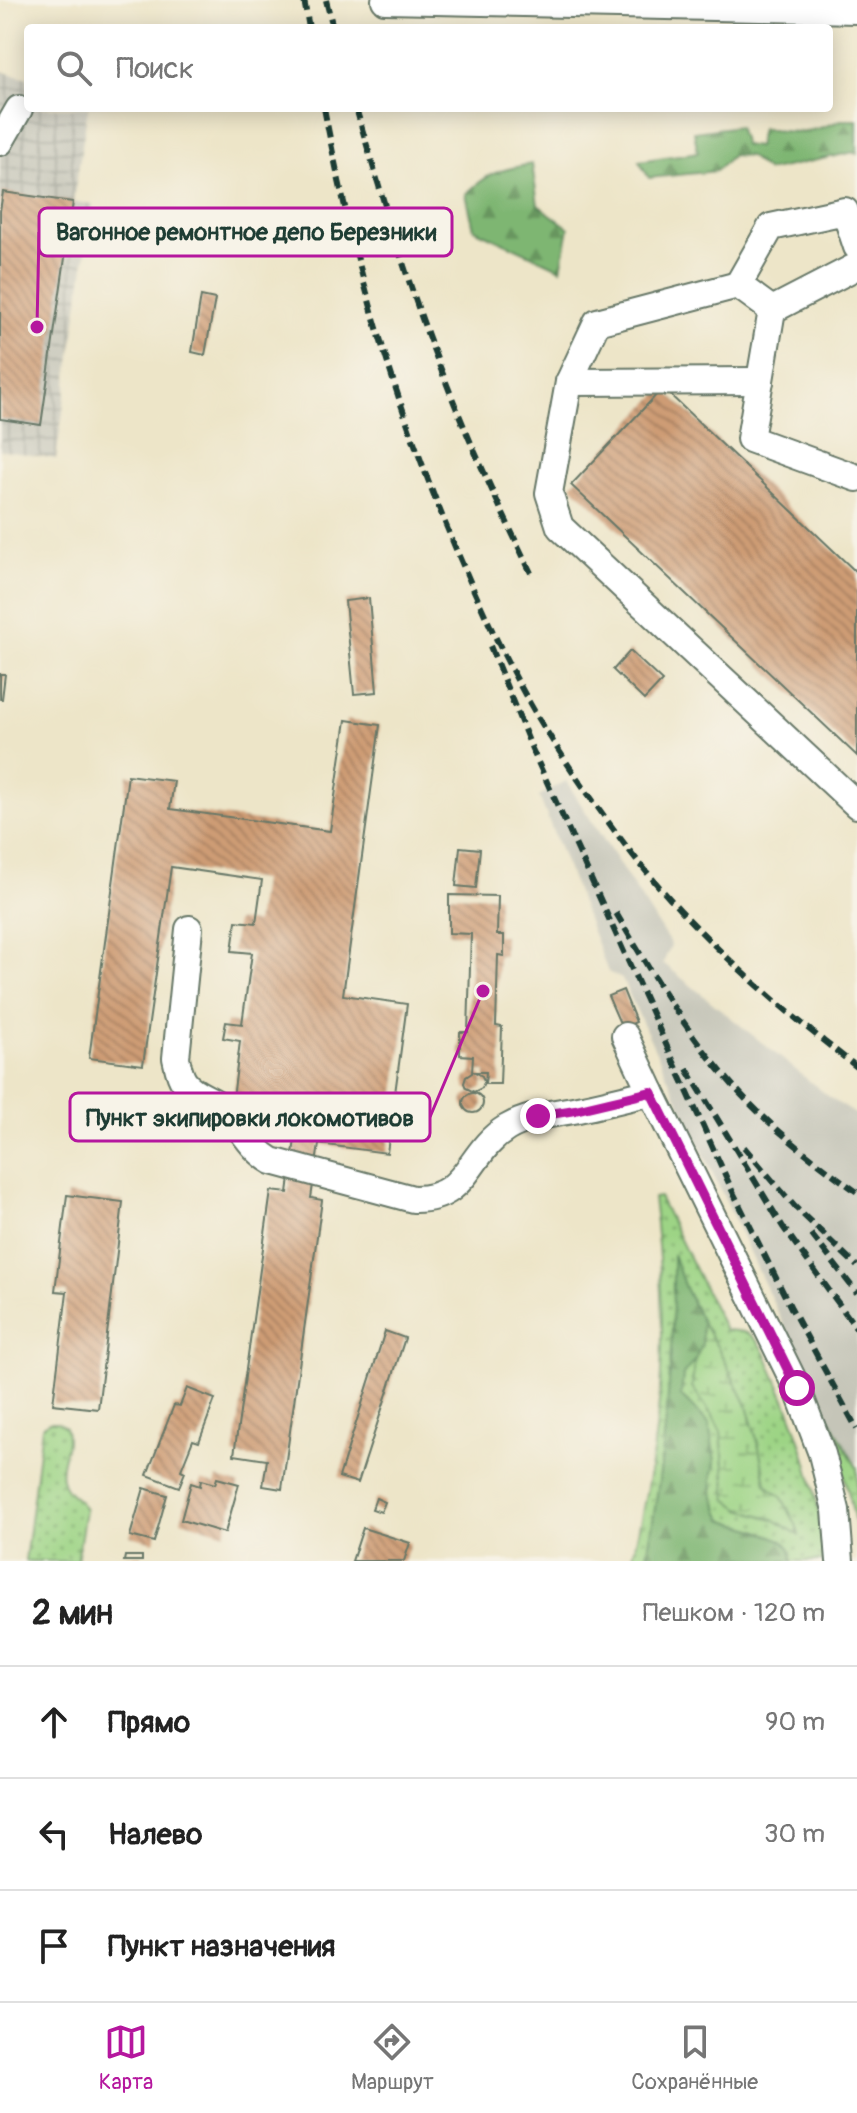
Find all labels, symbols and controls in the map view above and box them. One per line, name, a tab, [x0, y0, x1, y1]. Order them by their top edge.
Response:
search box	[24, 24, 833, 112]
icon: search	[52, 46, 96, 90]
text: Поиск	[116, 50, 194, 87]
callout: Вагонное ремонтное депо Березники	[39, 208, 452, 256]
text: Вагонное ремонтное депо Березники	[56, 218, 437, 247]
callout: Пункт экипировки локомотивов	[70, 1093, 430, 1141]
route end	[520, 1098, 556, 1134]
text: Пункт экипировки локомотивов	[86, 1104, 414, 1133]
route start	[779, 1370, 815, 1406]
text: 2 мин	[32, 1592, 113, 1635]
text: Пешком · 120 m	[643, 1597, 825, 1629]
icon: ahead	[32, 1700, 76, 1744]
text: Прямо	[108, 1704, 190, 1741]
text: 90 m	[765, 1706, 825, 1738]
icon: left	[32, 1812, 76, 1856]
text: Налево	[108, 1816, 202, 1853]
text: 30 m	[764, 1818, 825, 1850]
icon: arrive	[32, 1924, 76, 1968]
text: Пункт назначения	[108, 1928, 335, 1965]
tab: Карта	[99, 2020, 153, 2096]
tab: Маршрут	[351, 2020, 434, 2096]
tab: Сохранённые	[631, 2020, 758, 2096]

